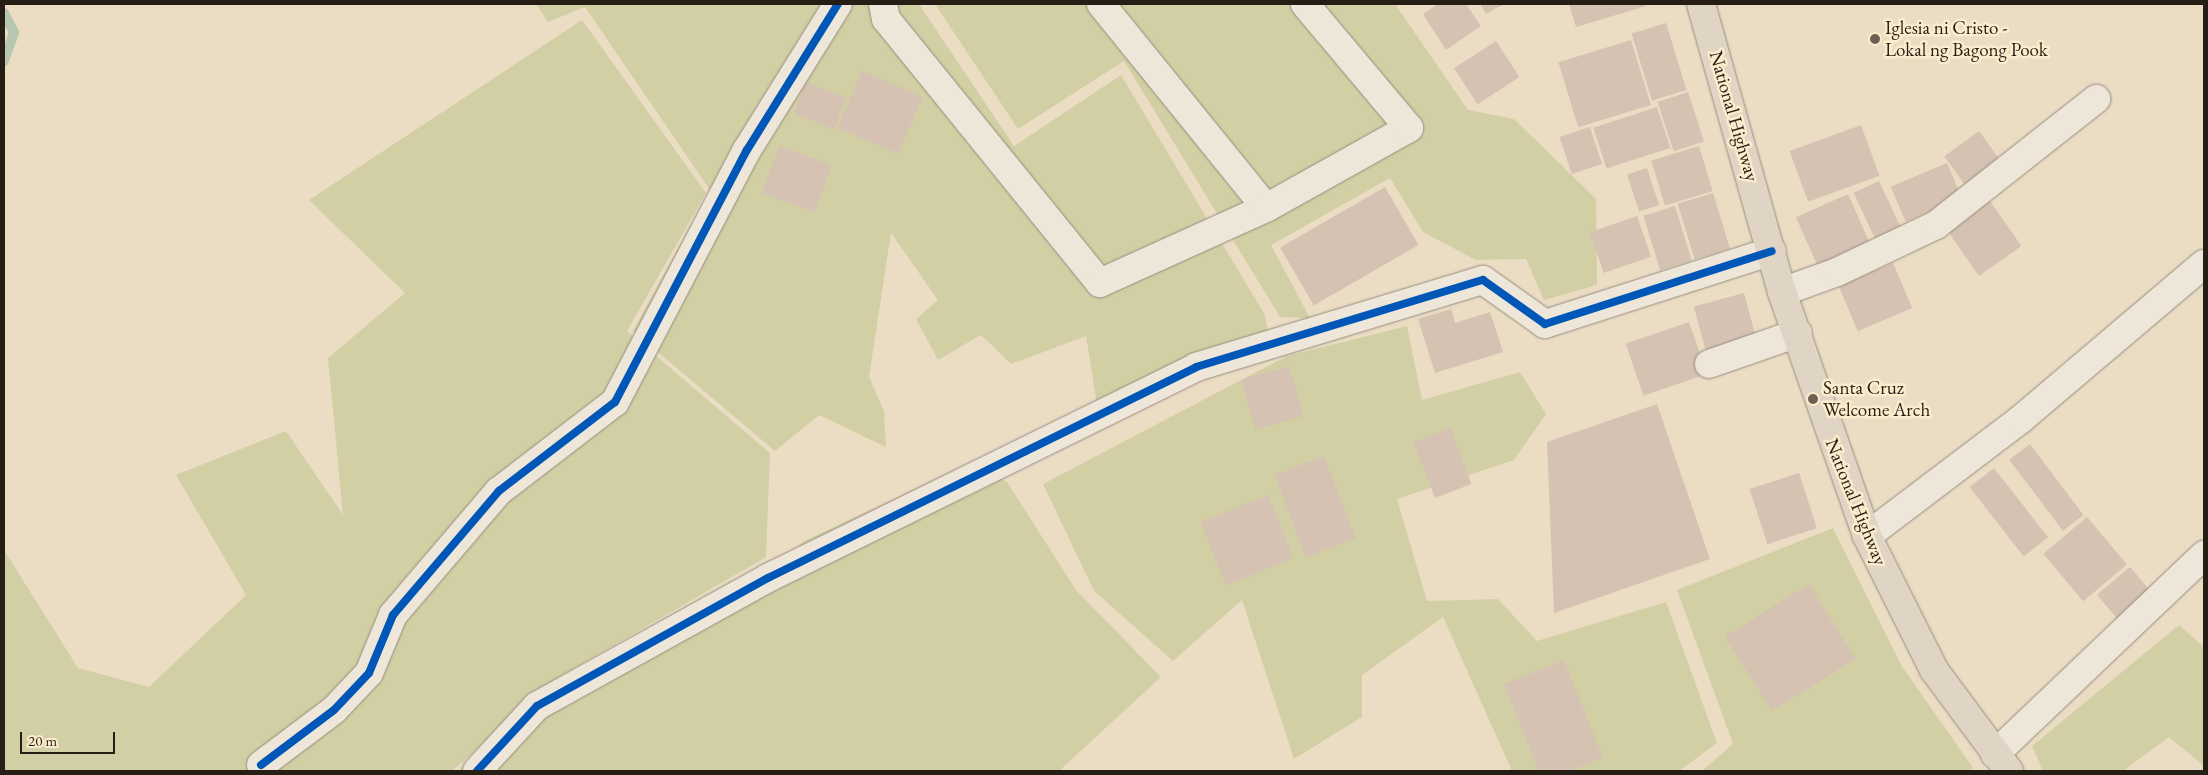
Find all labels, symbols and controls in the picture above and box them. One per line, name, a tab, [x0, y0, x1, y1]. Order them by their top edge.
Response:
place label: Iglesia ni Cristo - Lokal ng Bagong Pook	[1885, 17, 2048, 61]
marker: Iglesia ni Cristo - Lokal ng Bagong Pook	[1869, 33, 1881, 45]
street label: National Highway	[1704, 48, 1764, 184]
place label: Santa Cruz Welcome Arch	[1823, 377, 1930, 421]
marker: Santa Cruz Welcome Arch	[1807, 393, 1819, 405]
street label: National Highway	[1820, 435, 1892, 569]
scale bar	[22, 722, 118, 754]
text: 20 m	[28, 731, 57, 750]

